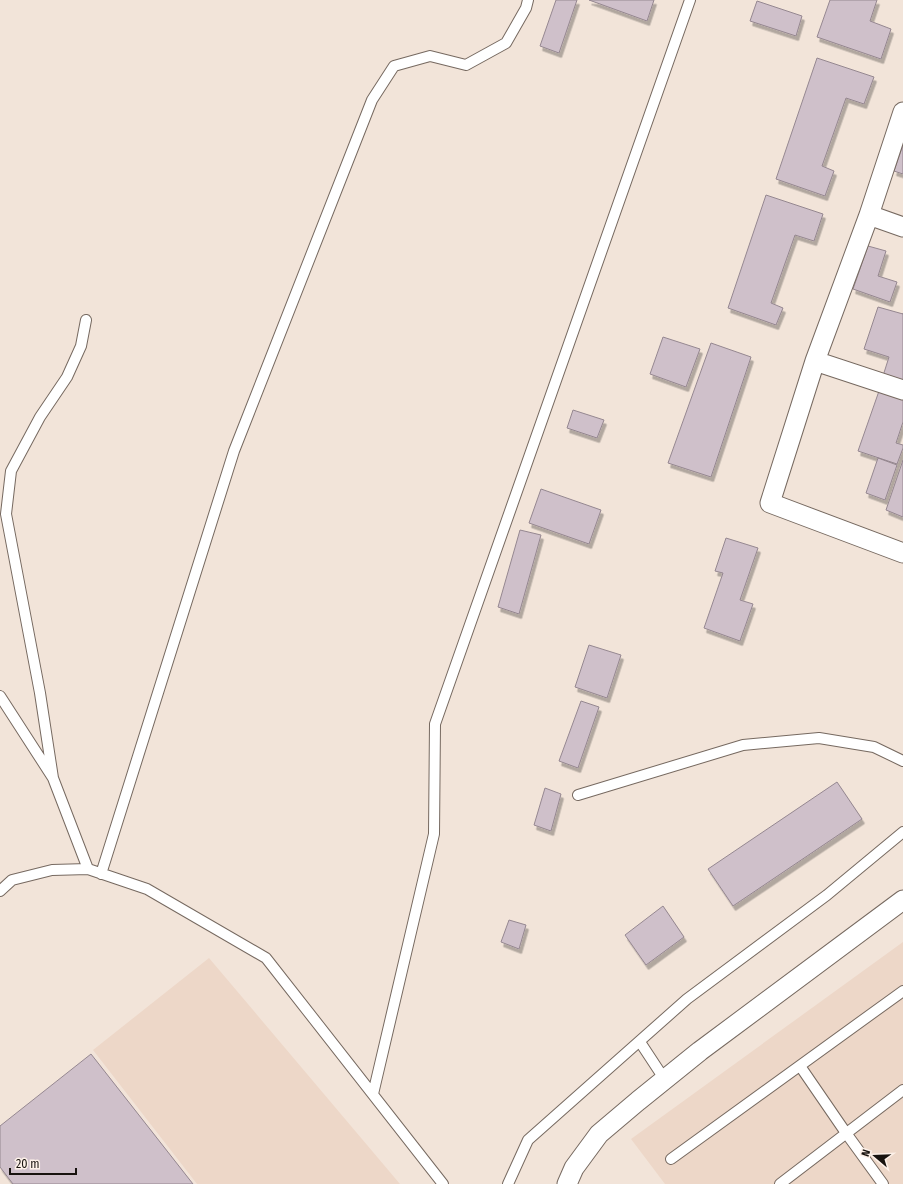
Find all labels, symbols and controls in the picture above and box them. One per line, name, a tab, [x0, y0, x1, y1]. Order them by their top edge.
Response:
north arrow	[855, 1136, 895, 1176]
text: N	[859, 1148, 873, 1158]
scale bar	[10, 1150, 76, 1176]
text: 20 m	[16, 1157, 40, 1171]

